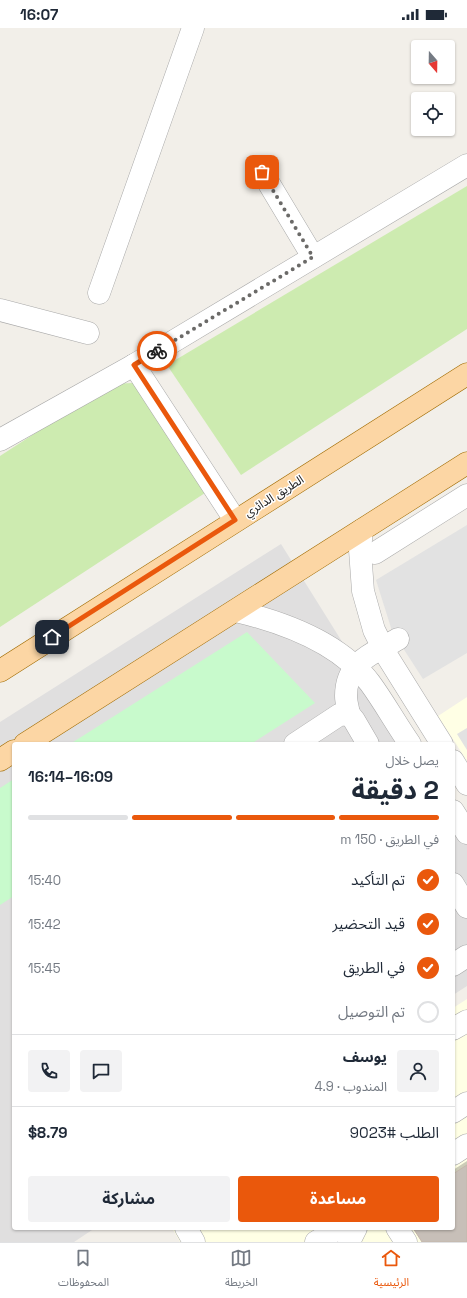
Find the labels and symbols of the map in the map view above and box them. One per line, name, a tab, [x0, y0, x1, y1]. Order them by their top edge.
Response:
north arrow	[411, 40, 455, 84]
pin	[245, 155, 279, 189]
courier	[137, 331, 177, 371]
street label: الطريق الدائري	[241, 471, 308, 522]
pin	[35, 620, 69, 654]

